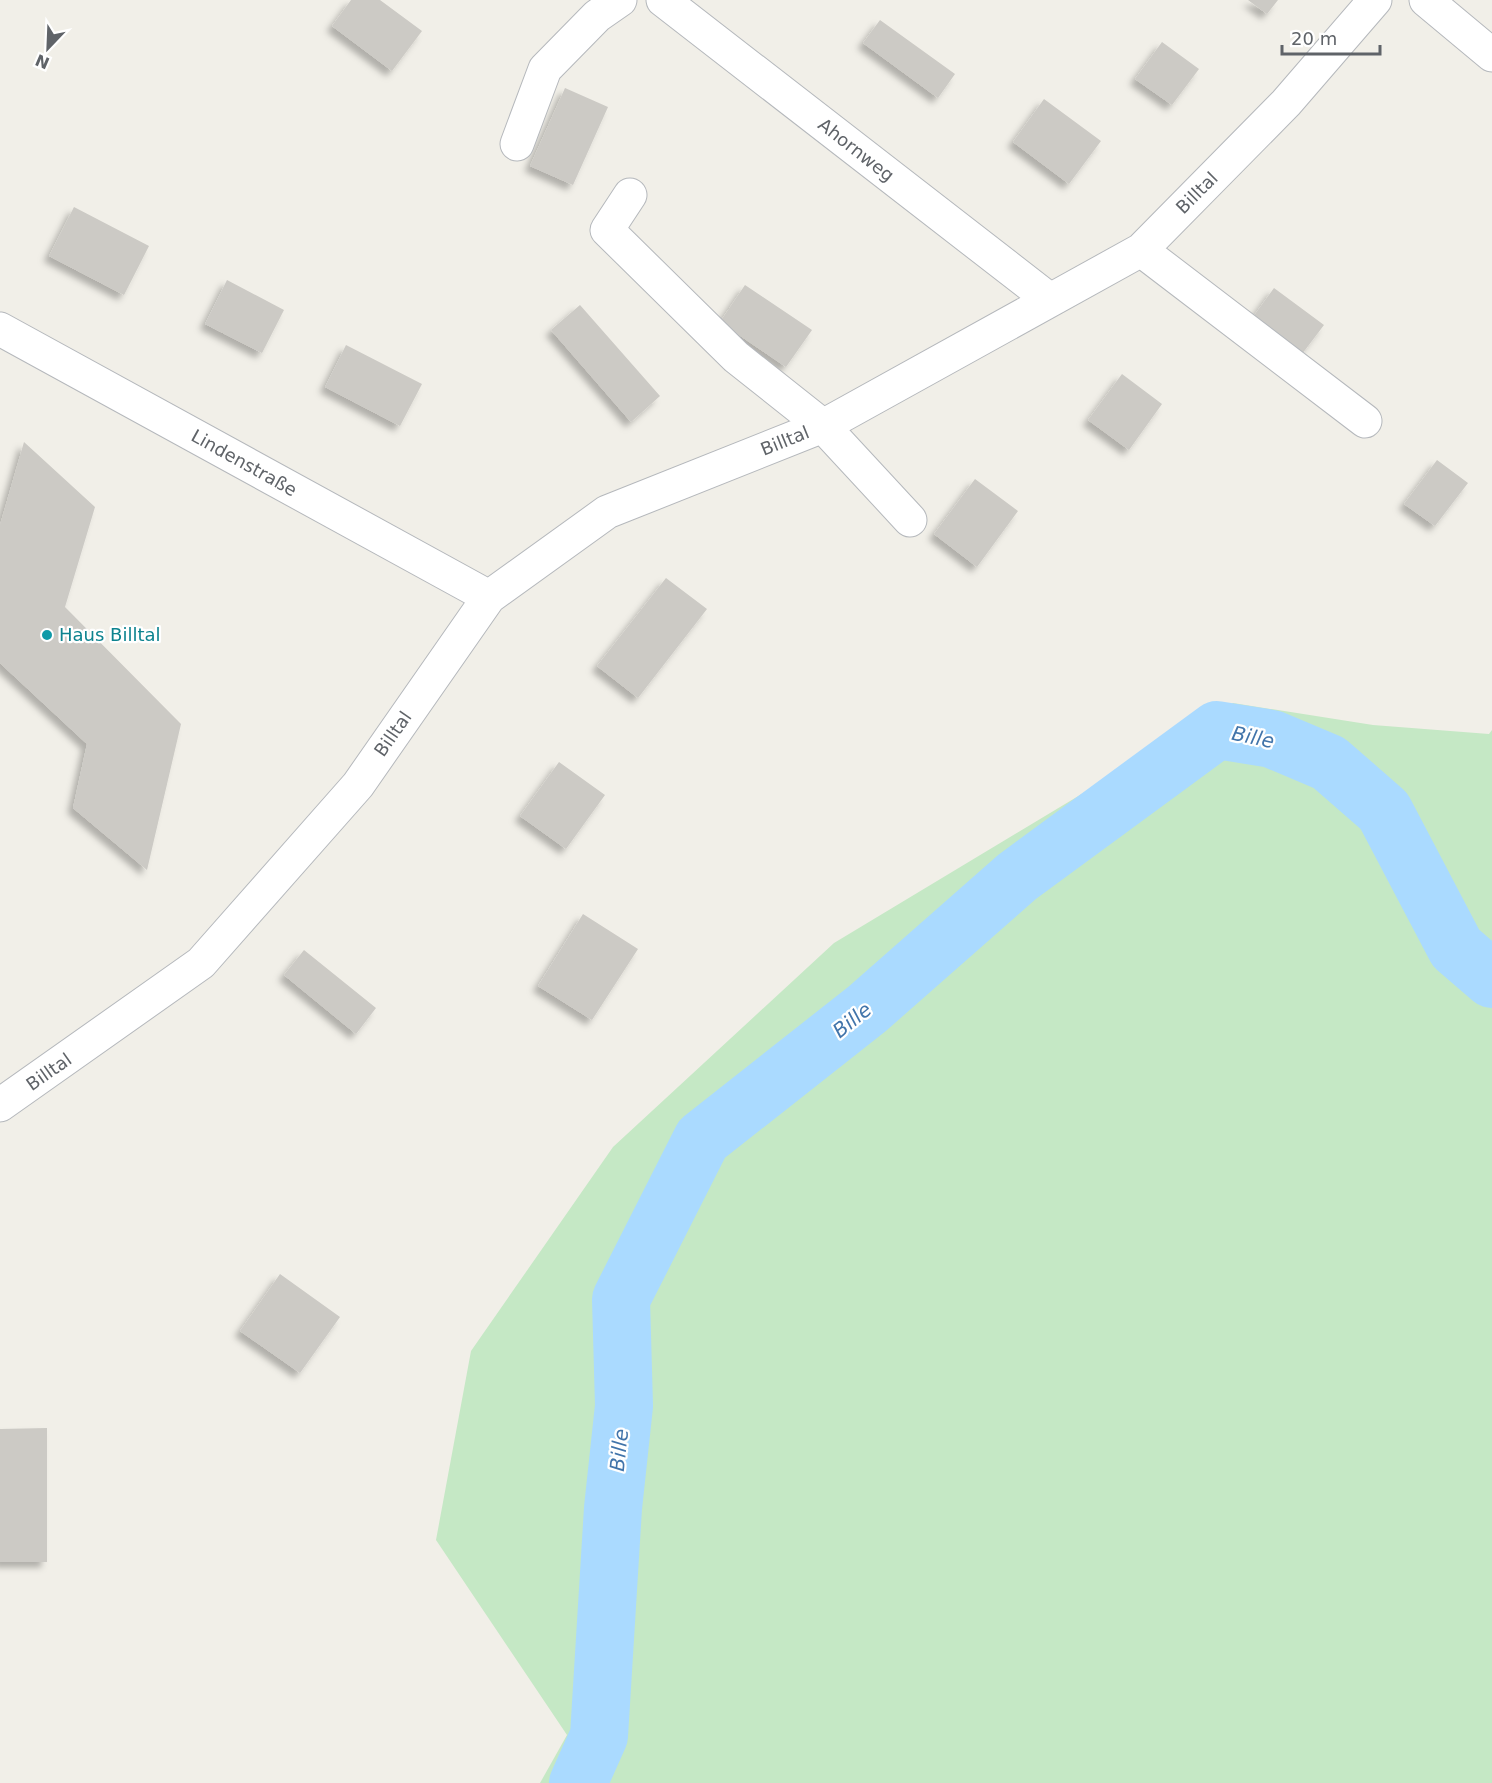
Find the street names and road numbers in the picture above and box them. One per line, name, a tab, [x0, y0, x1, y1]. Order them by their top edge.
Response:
street label: Ahornweg	[814, 113, 898, 186]
street label: Billtal	[1171, 167, 1222, 218]
street label: Billtal	[757, 421, 812, 460]
street label: Lindenstraße	[188, 425, 301, 500]
street label: Billtal	[370, 707, 416, 760]
street label: Billtal	[22, 1049, 75, 1095]

